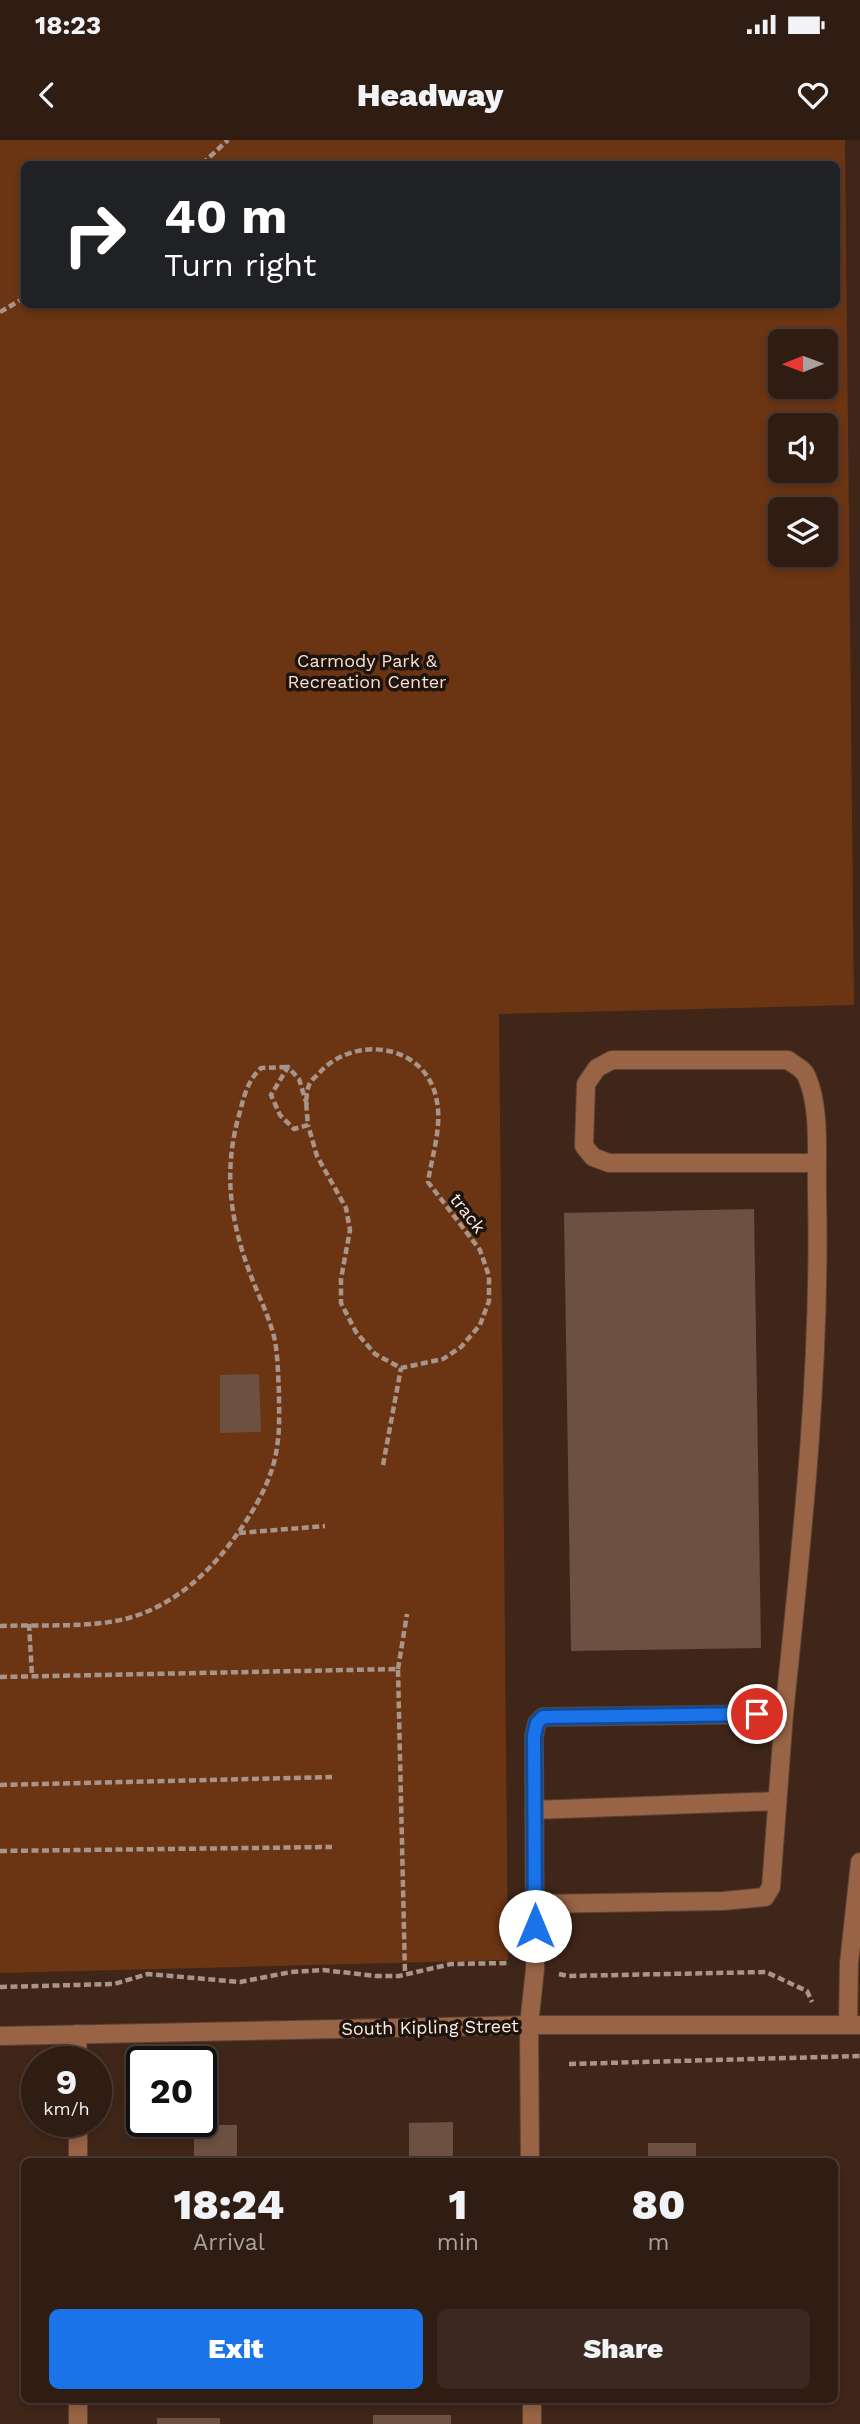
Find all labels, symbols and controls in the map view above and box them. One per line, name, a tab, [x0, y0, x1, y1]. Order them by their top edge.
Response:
text: 18:23	[35, 10, 101, 40]
icon: back	[28, 76, 66, 114]
text: Headway	[357, 76, 503, 114]
icon: heart	[794, 76, 832, 114]
text: 40 m	[164, 187, 287, 245]
icon: right	[49, 189, 140, 280]
text: Turn right	[164, 246, 316, 284]
north arrow	[768, 329, 838, 399]
map controls	[768, 329, 838, 567]
button: sound	[768, 413, 838, 483]
button: layers	[768, 497, 838, 567]
park label: Carmody Park & Recreation Center	[288, 650, 446, 692]
street label: track	[446, 1189, 490, 1237]
pin	[727, 1684, 787, 1744]
icon: arrive	[738, 1695, 776, 1733]
position arrow	[498, 1889, 572, 1963]
street label: South Kipling Street	[341, 2015, 519, 2039]
speed limit sign: 20	[126, 2046, 217, 2137]
text: 9	[56, 2061, 77, 2103]
text: km/h	[43, 2098, 90, 2119]
text: 18:24	[174, 2180, 284, 2229]
text: 1	[449, 2180, 467, 2229]
text: 80	[632, 2180, 685, 2229]
text: Arrival	[193, 2229, 265, 2256]
text: min	[437, 2229, 479, 2256]
text: m	[648, 2229, 669, 2256]
button: Exit	[49, 2309, 423, 2389]
button: Share	[437, 2309, 810, 2389]

